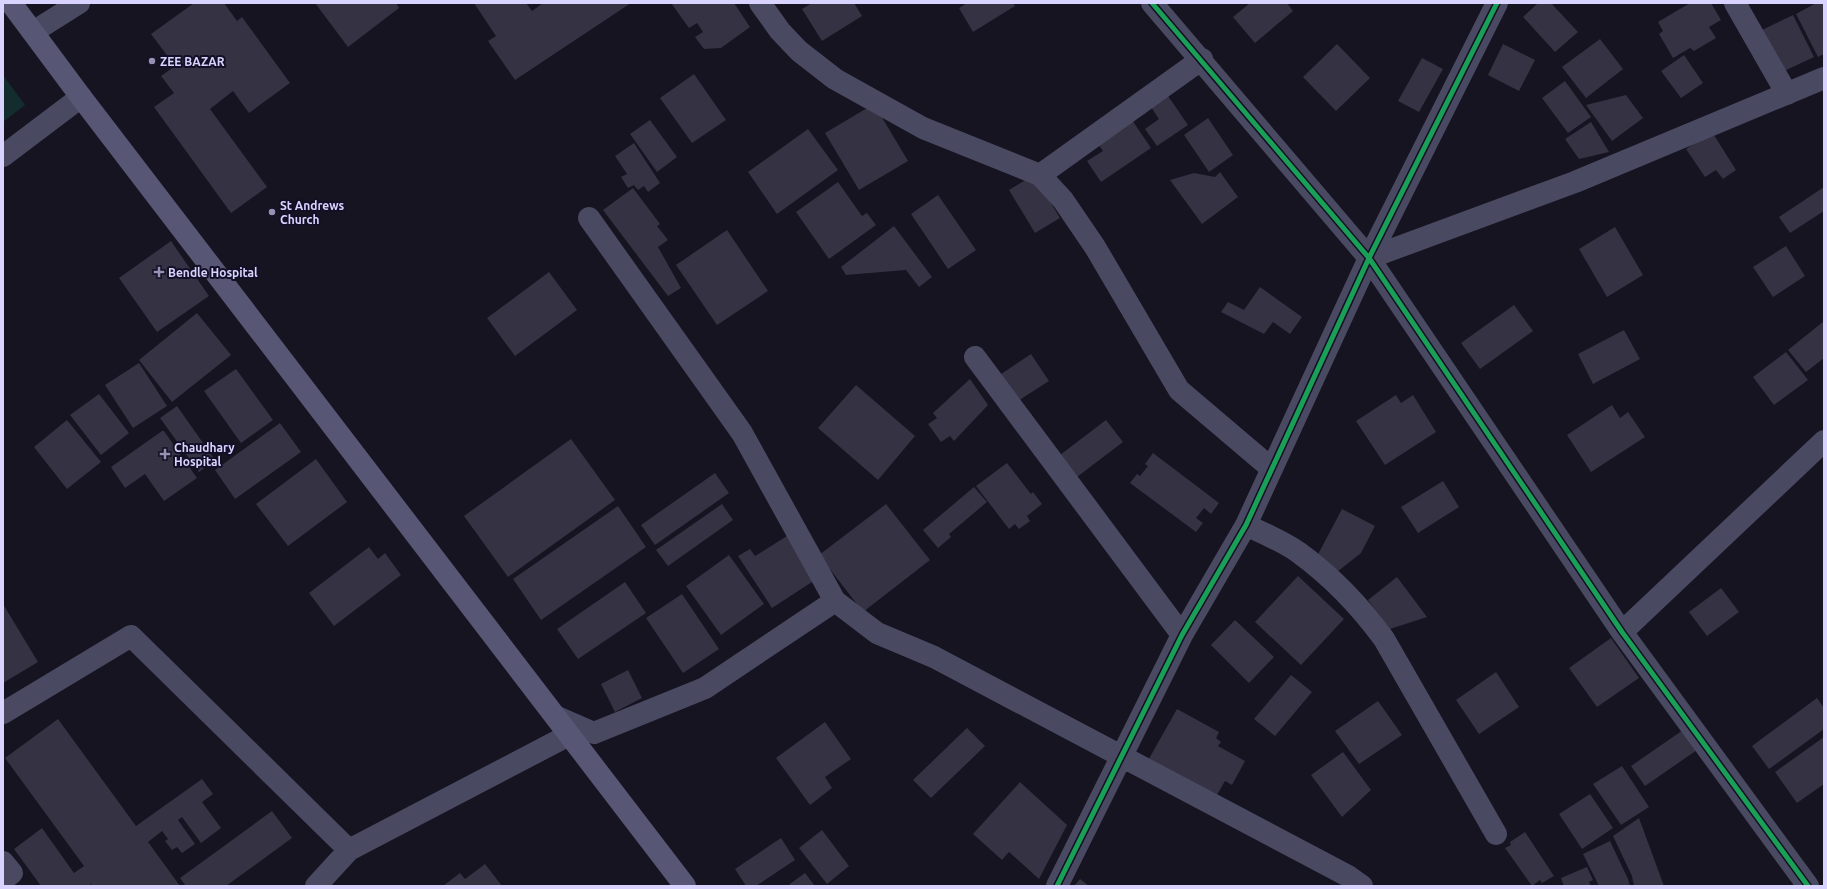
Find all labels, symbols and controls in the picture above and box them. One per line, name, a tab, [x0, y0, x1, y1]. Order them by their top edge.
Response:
place label: ZEE BAZAR	[160, 55, 225, 68]
marker: ZEE BAZAR	[147, 56, 157, 66]
place label: St Andrews Church	[280, 199, 345, 226]
marker: St Andrews Church	[267, 207, 277, 217]
marker: Bendle Hospital	[153, 266, 165, 278]
place label: Bendle Hospital	[168, 266, 258, 279]
place label: Chaudhary Hospital	[174, 441, 235, 468]
marker: Chaudhary Hospital	[159, 448, 171, 460]

